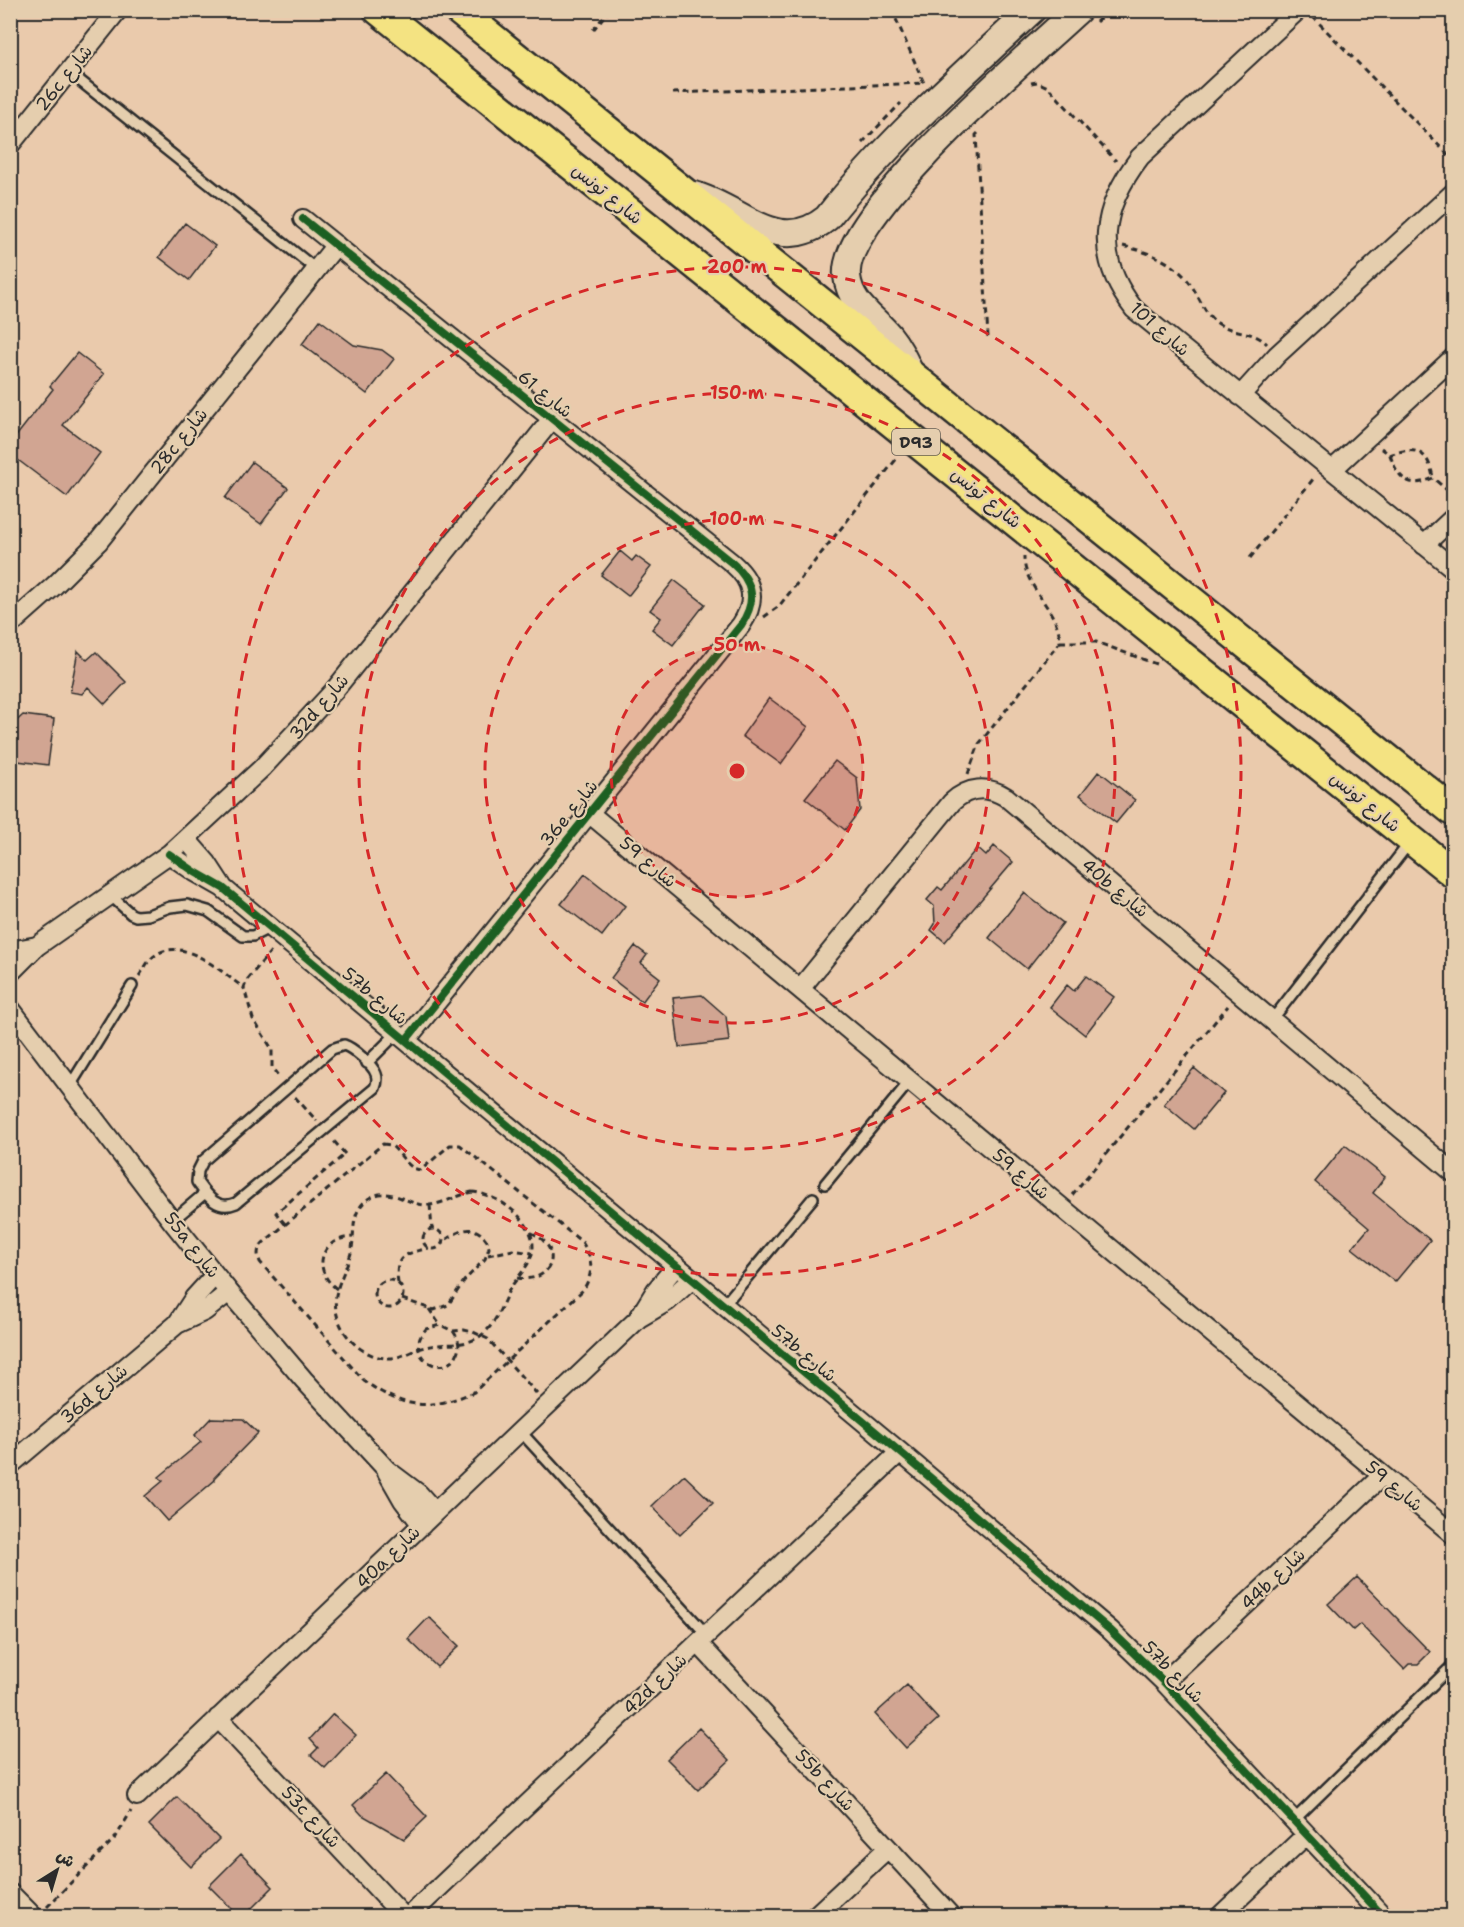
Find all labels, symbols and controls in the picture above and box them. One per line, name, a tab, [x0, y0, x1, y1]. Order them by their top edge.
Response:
street label: 26c شارع	[30, 40, 98, 116]
street label: شارع تونس	[567, 158, 647, 230]
text: 200 m	[707, 255, 768, 279]
street label: شارع 101	[1125, 296, 1195, 362]
street label: شارع 61	[513, 365, 577, 423]
text: 150 m	[710, 381, 765, 405]
street label: 28c شارع	[145, 403, 213, 479]
road number: D93	[892, 429, 940, 455]
street label: شارع تونس	[946, 462, 1026, 534]
text: 100 m	[709, 507, 765, 531]
text: 50 m	[714, 633, 761, 657]
street label: 32d شارع	[284, 669, 354, 745]
centre of rings	[727, 761, 747, 781]
street label: شارع تونس	[1325, 766, 1405, 838]
street label: 36e شارع	[535, 774, 603, 852]
street label: شارع 59	[614, 831, 682, 893]
street label: 40b شارع	[1076, 853, 1154, 923]
street label: 57b شارع	[337, 962, 413, 1030]
street label: شارع 59	[987, 1143, 1055, 1205]
street label: 55a شارع	[159, 1207, 225, 1283]
street label: 57b شارع	[766, 1319, 842, 1387]
street label: 36d شارع	[55, 1359, 133, 1429]
street label: شارع 59	[1360, 1455, 1428, 1517]
street label: 40a شارع	[351, 1520, 425, 1594]
street label: 44b شارع	[1235, 1543, 1311, 1615]
street label: 57b شارع	[1137, 1635, 1209, 1709]
street label: 42d شارع	[618, 1648, 692, 1720]
street label: 55b شارع	[790, 1744, 860, 1816]
street label: 53c شارع	[276, 1781, 346, 1853]
north arrow	[27, 1840, 87, 1900]
text: ش	[52, 1845, 79, 1872]

